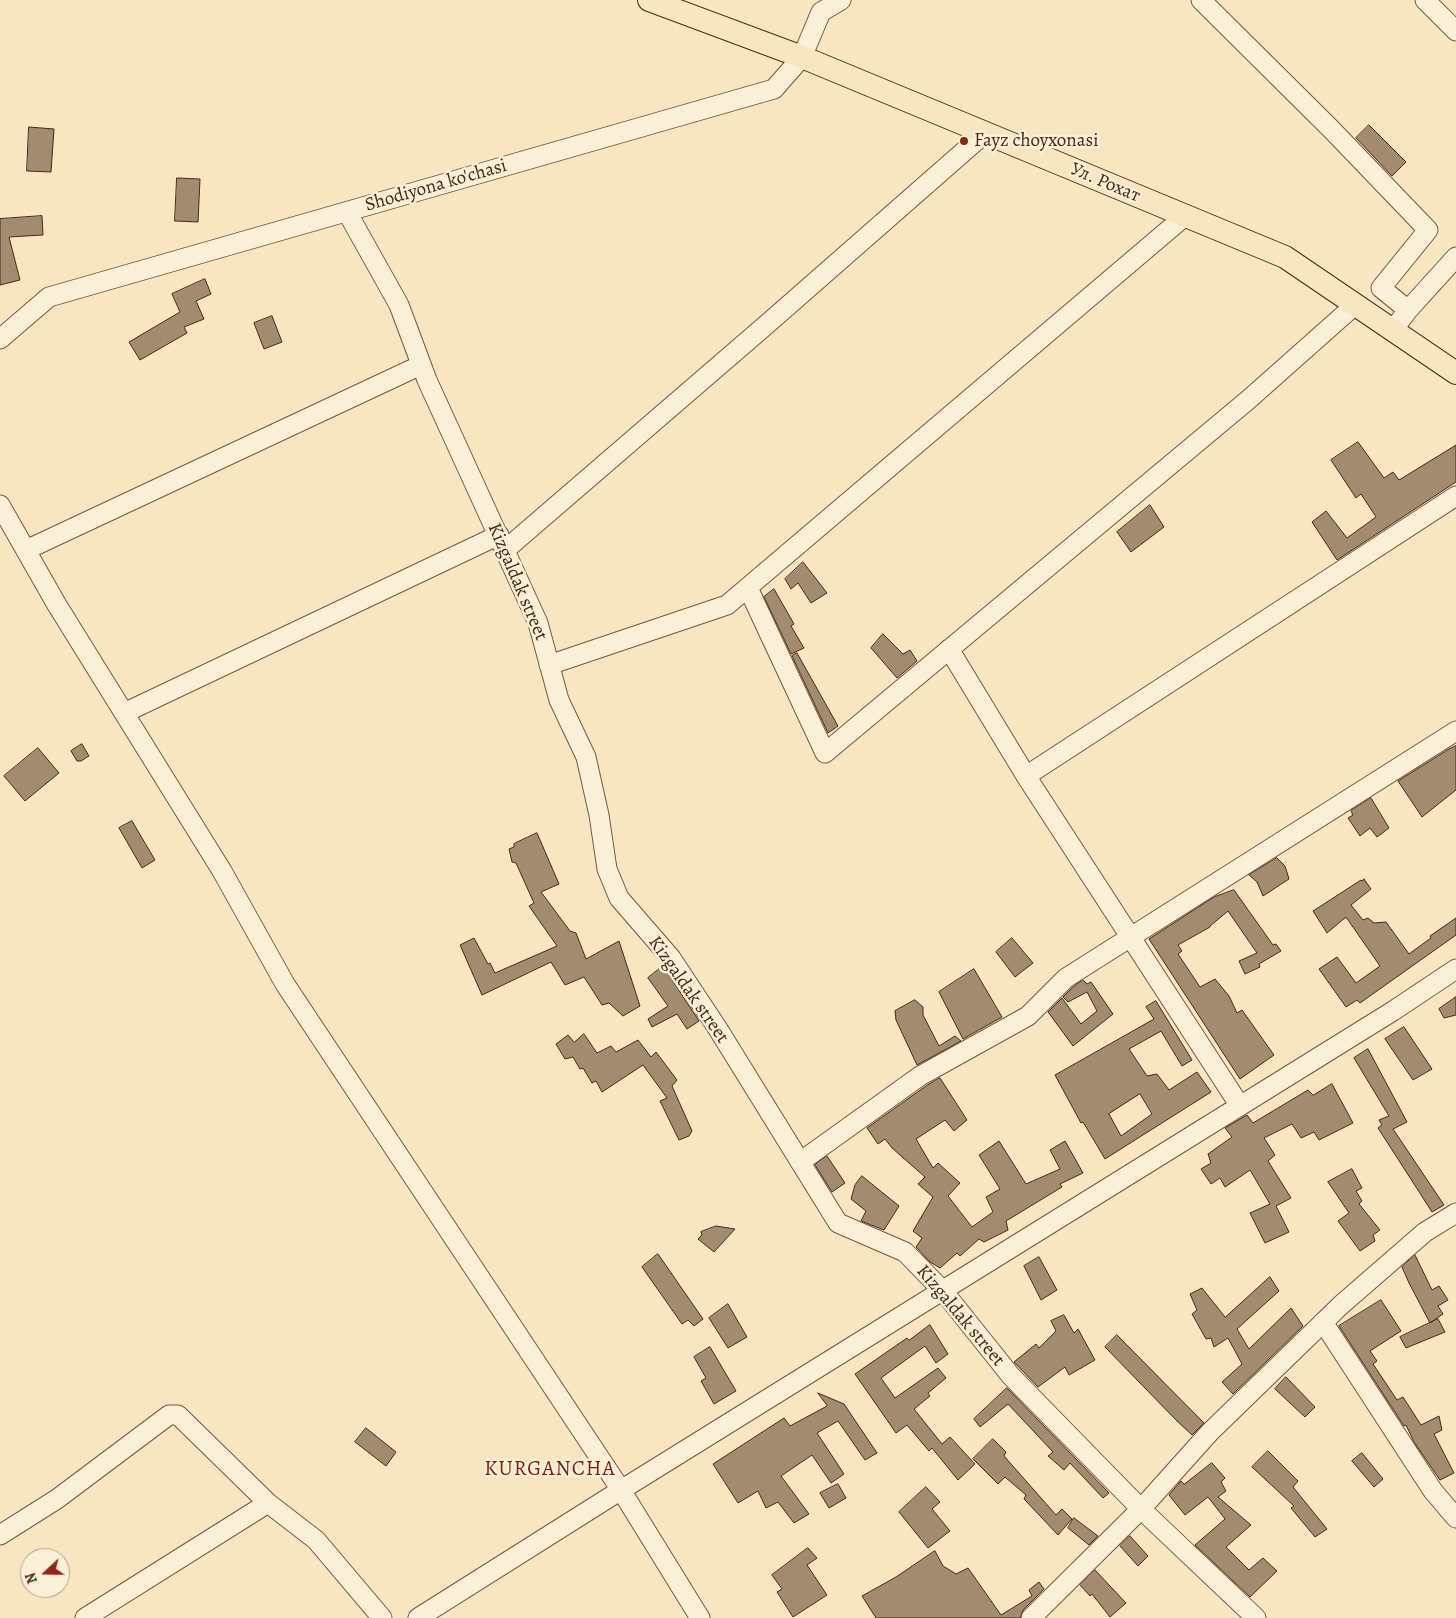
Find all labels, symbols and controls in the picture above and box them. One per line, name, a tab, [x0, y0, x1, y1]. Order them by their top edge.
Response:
place label: Fayz choyxonasi	[974, 130, 1099, 152]
marker: Fayz choyxonasi	[958, 135, 970, 147]
street label: Shodiyona ko'chasi	[362, 155, 510, 217]
street label: Ул. Рохат	[1067, 158, 1143, 208]
street label: Kizgaldak street	[482, 520, 552, 644]
street label: Kizgaldak street	[643, 932, 733, 1048]
street label: Kizgaldak street	[911, 1261, 1009, 1371]
district label: KURGANCHA	[483, 1457, 617, 1483]
north arrow	[20, 1548, 70, 1598]
text: N	[21, 1570, 42, 1586]

